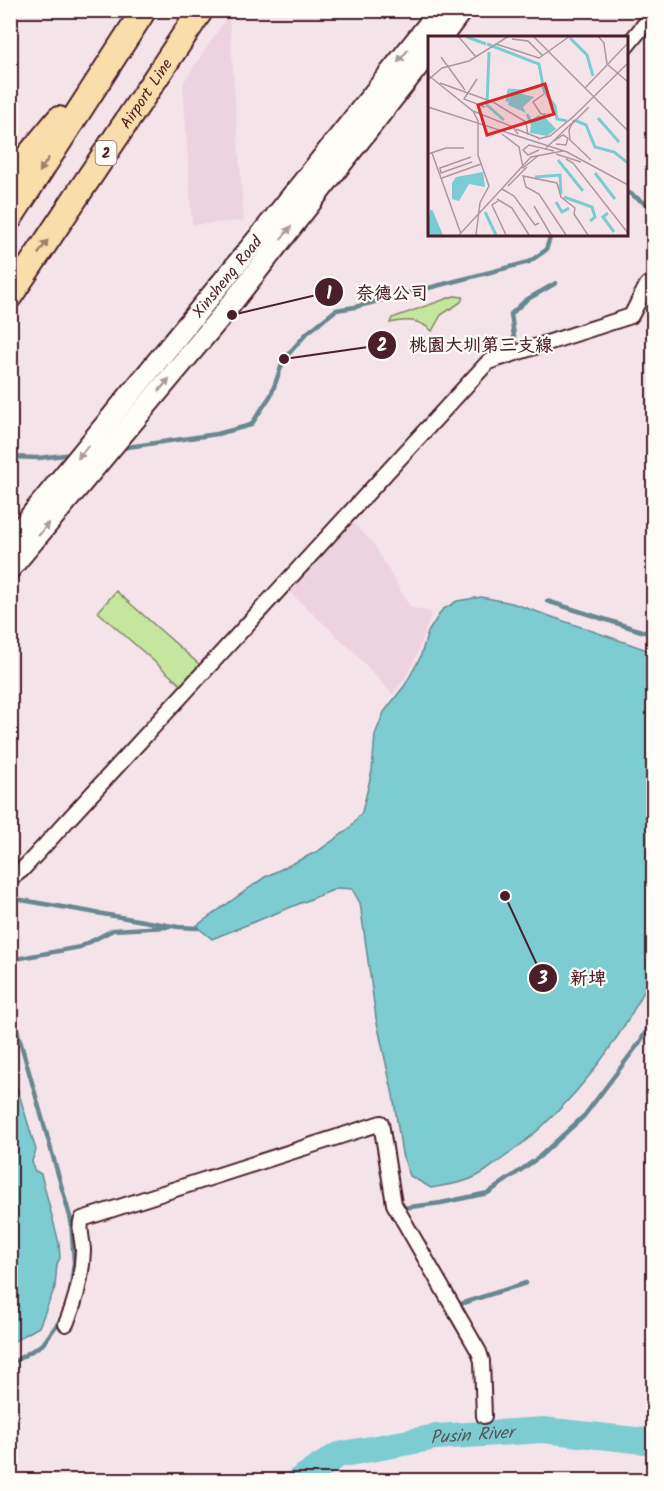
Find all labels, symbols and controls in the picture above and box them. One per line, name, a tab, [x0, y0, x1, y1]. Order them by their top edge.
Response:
inset map	[428, 36, 628, 236]
one-way arrow	[397, 48, 410, 64]
street label: Airport Line	[114, 54, 179, 134]
road number: 2	[96, 141, 116, 165]
one-way arrow	[38, 157, 50, 173]
one-way arrow	[280, 226, 292, 241]
street label: Xinsheng Road	[187, 230, 270, 324]
one-way arrow	[37, 240, 49, 256]
callout: 奈德公司	[314, 274, 440, 310]
text: 1	[326, 280, 332, 309]
text: 奈德公司	[356, 280, 428, 309]
callout: 桃園大圳第三支線	[367, 327, 565, 363]
text: 2	[377, 332, 387, 361]
text: 桃園大圳第三支線	[409, 332, 553, 361]
one-way arrow	[157, 378, 170, 393]
one-way arrow	[76, 444, 89, 460]
one-way arrow	[37, 522, 50, 537]
callout: 新埤	[528, 960, 618, 996]
text: 3	[537, 965, 548, 994]
text: 新埤	[570, 965, 606, 994]
water label: Pusin River	[428, 1419, 519, 1454]

